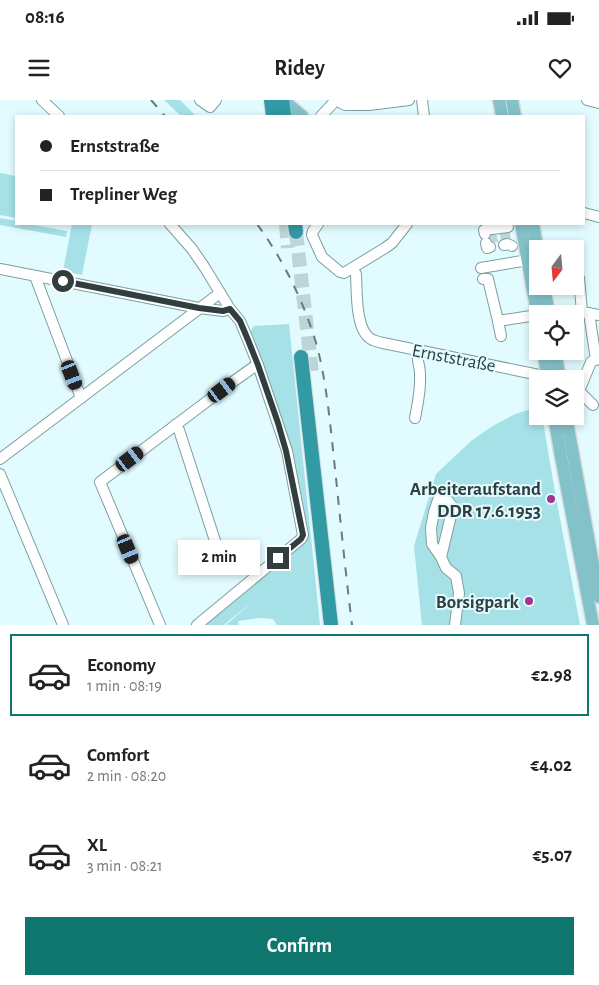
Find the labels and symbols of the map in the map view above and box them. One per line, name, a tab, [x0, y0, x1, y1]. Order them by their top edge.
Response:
north arrow	[529, 240, 584, 295]
route start	[52, 270, 74, 292]
street label: Ernststraße	[410, 341, 497, 376]
car	[59, 358, 84, 392]
car	[205, 375, 238, 405]
car	[113, 444, 146, 474]
place label: Arbeiteraufstand DDR 17.6.1953	[410, 480, 541, 521]
marker: Arbeiteraufstand DDR 17.6.1953	[545, 493, 557, 505]
car	[115, 532, 140, 566]
callout: 2 min	[178, 540, 260, 576]
route end	[267, 547, 289, 569]
place label: Borsigpark	[436, 593, 520, 612]
marker: Borsigpark	[523, 595, 535, 607]

